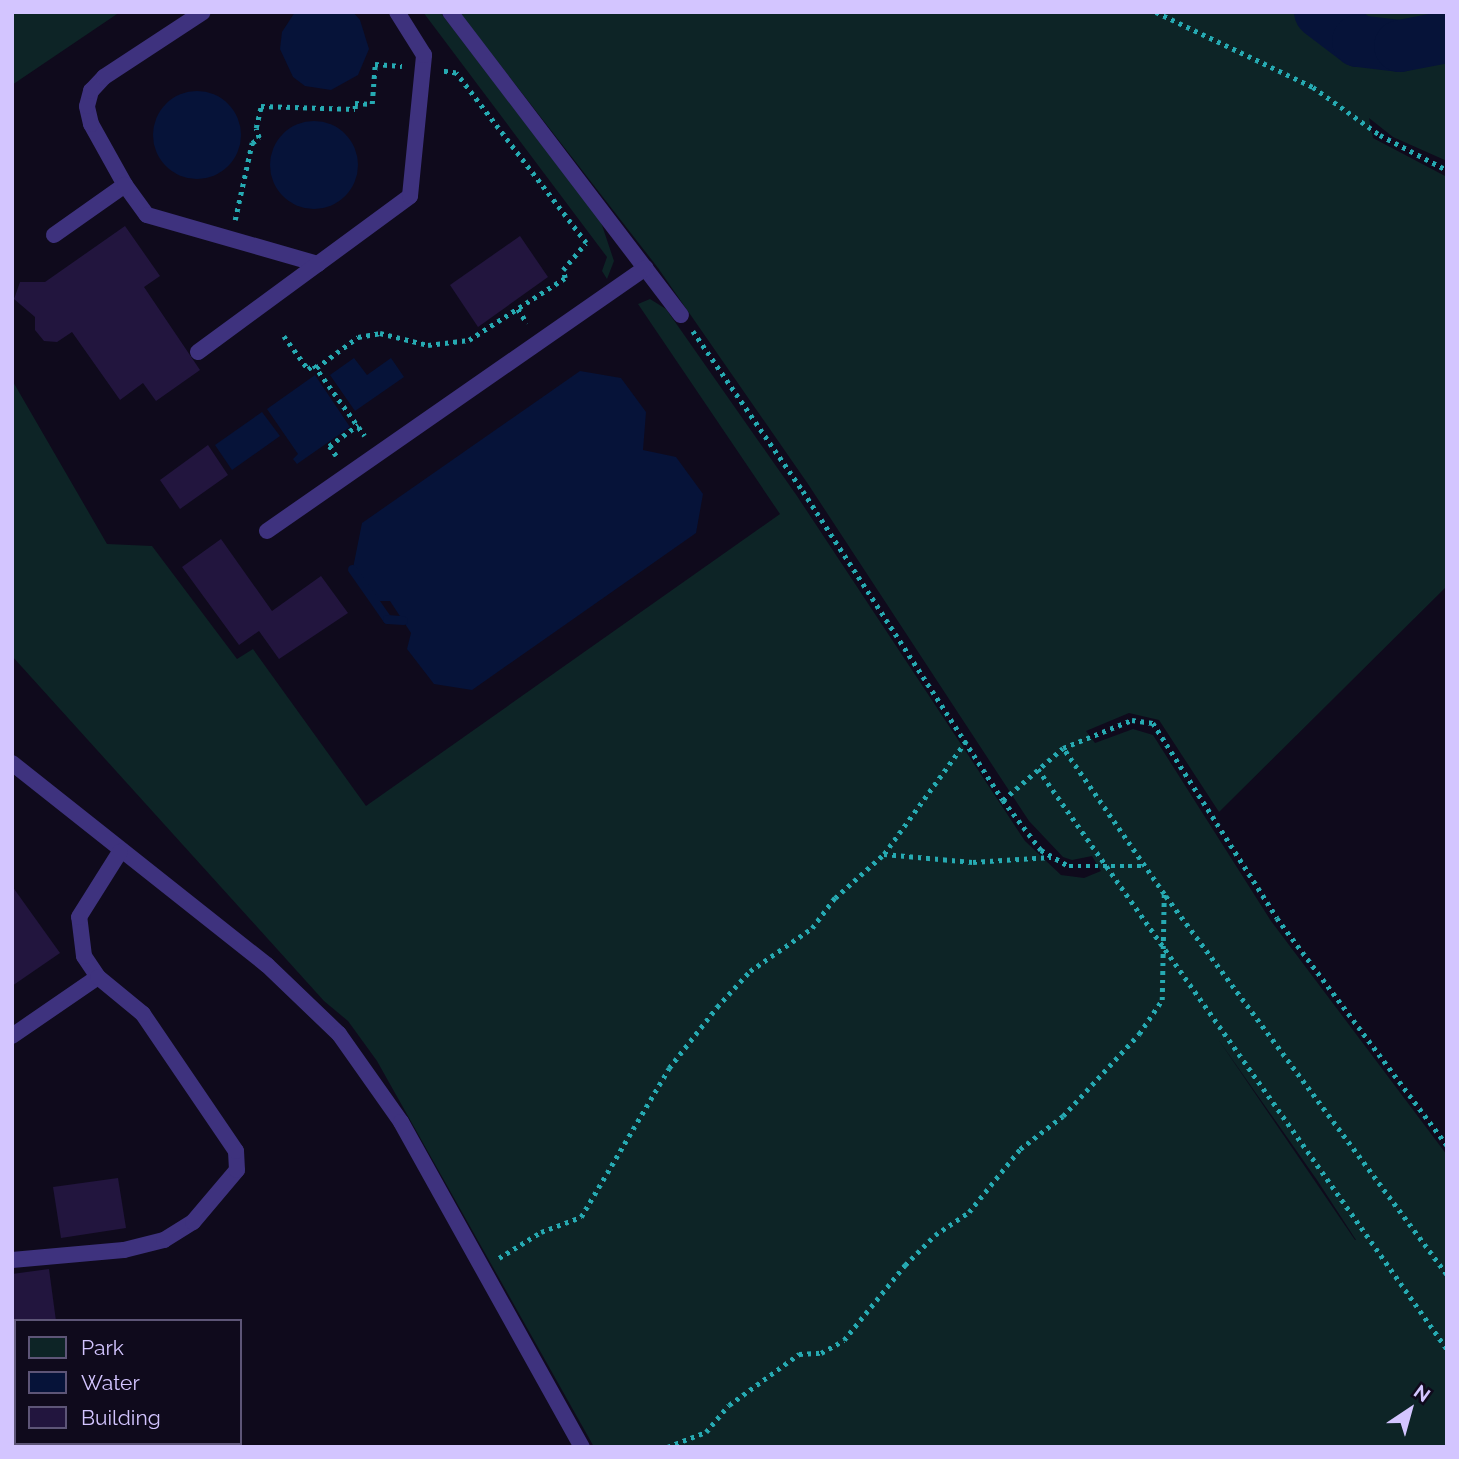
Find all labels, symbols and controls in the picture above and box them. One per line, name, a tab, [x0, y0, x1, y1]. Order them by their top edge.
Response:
legend	[14, 1319, 242, 1445]
text: Park	[81, 1335, 124, 1360]
text: Water	[81, 1370, 140, 1395]
north arrow	[1375, 1375, 1445, 1445]
text: N	[1410, 1380, 1435, 1406]
text: Building	[81, 1405, 161, 1430]

